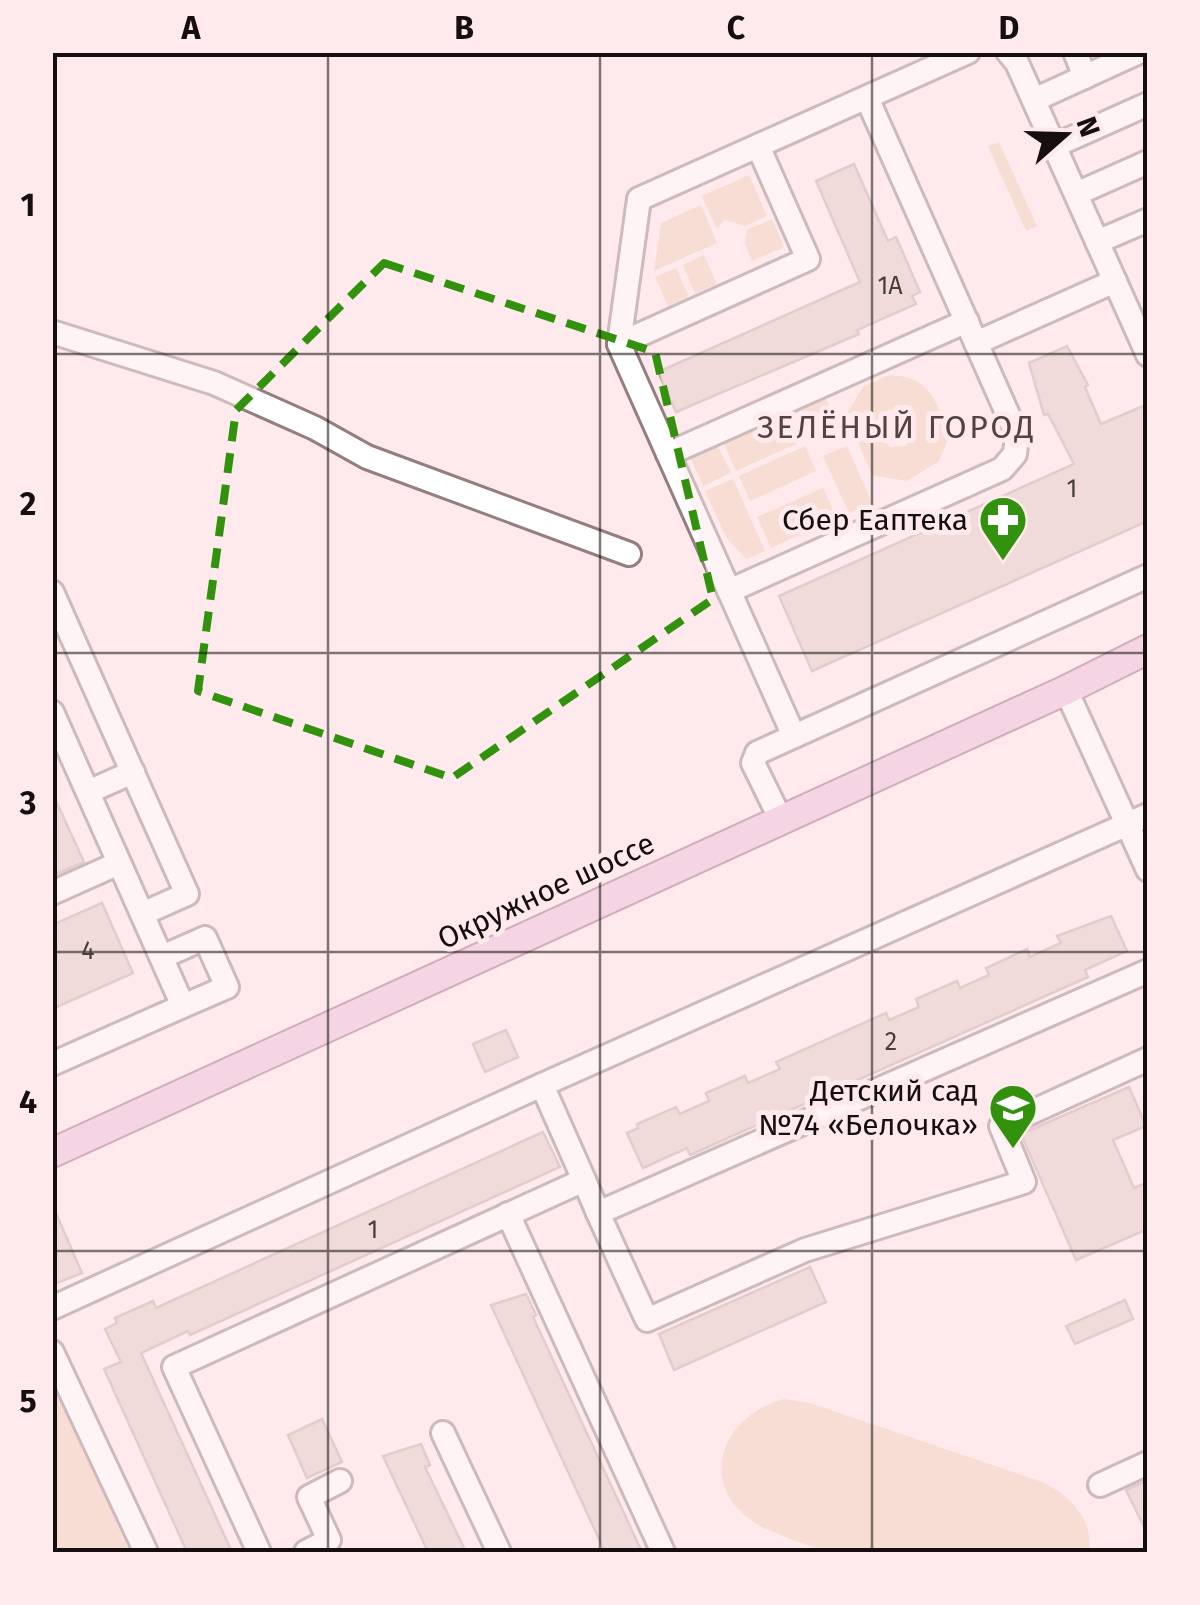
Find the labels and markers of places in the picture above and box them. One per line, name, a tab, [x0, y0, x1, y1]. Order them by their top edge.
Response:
pharmacy icon: Сбер Еаптека	[977, 494, 1029, 562]
place label: Сбер Еаптека	[782, 502, 968, 538]
place label: Детский сад №74 «Белочка»	[758, 1073, 978, 1143]
school or university icon: Детский сад №74 «Белочка»	[987, 1082, 1039, 1150]

